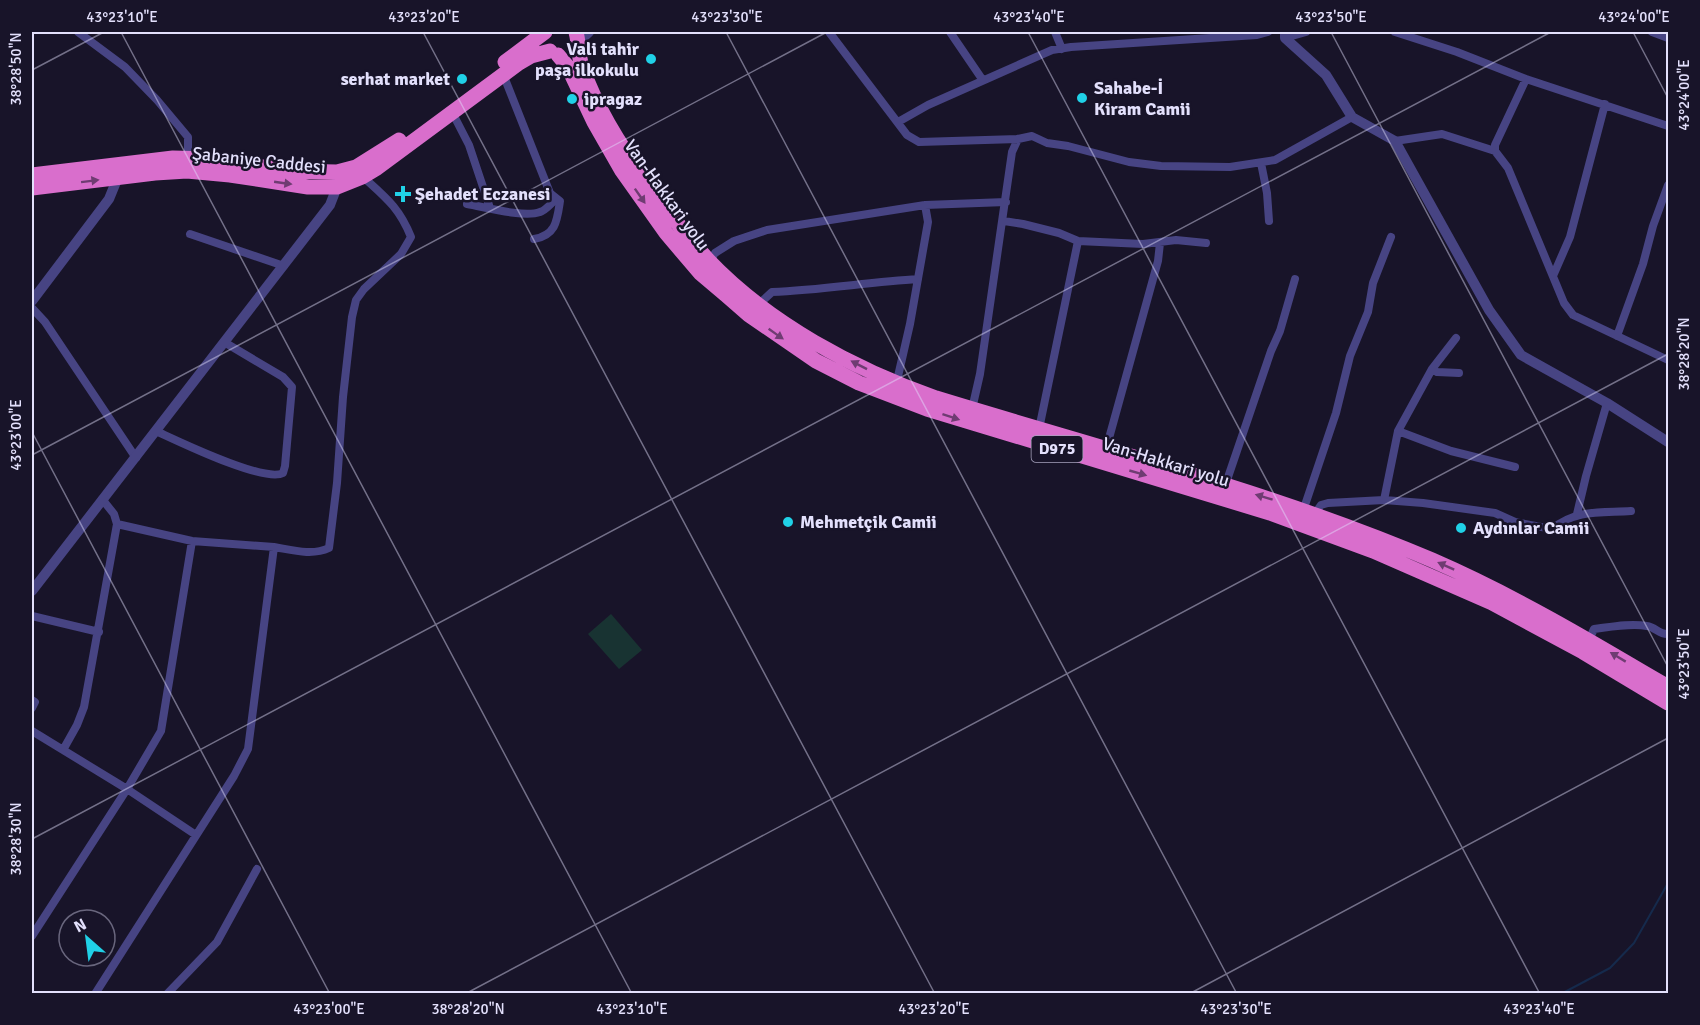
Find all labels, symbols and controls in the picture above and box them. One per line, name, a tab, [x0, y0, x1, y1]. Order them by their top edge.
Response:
text: 43°23'10"E	[86, 8, 158, 26]
text: 43°23'20"E	[388, 8, 460, 26]
text: 43°23'30"E	[691, 8, 763, 26]
text: 43°23'40"E	[993, 8, 1065, 26]
text: 43°23'50"E	[1295, 8, 1367, 26]
text: 43°24'00"E	[1598, 8, 1670, 26]
text: 38°28'50"N	[7, 32, 25, 106]
place label: Vali tahir paşa ilkokulu	[535, 38, 640, 81]
marker: Vali tahir paşa ilkokulu	[644, 52, 658, 66]
text: 43°24'00"E	[1675, 59, 1693, 131]
place label: serhat market	[341, 68, 450, 90]
marker: serhat market	[455, 72, 469, 86]
place label: Sahabe-İ Kiram Camii	[1094, 77, 1191, 120]
place label: ipragaz	[584, 88, 642, 110]
marker: Sahabe-İ Kiram Camii	[1075, 91, 1089, 105]
marker: ipragaz	[565, 92, 579, 106]
street label: Van-Hakkari yolu	[619, 135, 715, 255]
street label: Şabaniye Caddesi	[191, 142, 327, 178]
one-way arrow	[80, 177, 99, 186]
one-way arrow	[274, 179, 293, 188]
place label: Şehadet Eczanesi	[415, 183, 550, 205]
marker: Şehadet Eczanesi	[396, 187, 410, 201]
one-way arrow	[634, 187, 646, 203]
text: 38°28'20"N	[1675, 317, 1693, 391]
one-way arrow	[767, 328, 783, 340]
one-way arrow	[850, 361, 868, 371]
text: 43°23'00"E	[7, 399, 25, 471]
one-way arrow	[942, 413, 960, 422]
street label: Van-Hakkari yolu	[1100, 432, 1232, 492]
road number: D975	[1032, 436, 1082, 462]
one-way arrow	[1129, 469, 1147, 478]
one-way arrow	[1255, 492, 1273, 501]
place label: Mehmetçik Camii	[800, 511, 937, 533]
marker: Mehmetçik Camii	[781, 515, 795, 529]
place label: Aydınlar Camii	[1473, 517, 1589, 539]
marker: Aydınlar Camii	[1454, 521, 1468, 535]
one-way arrow	[1437, 562, 1454, 571]
text: 43°23'50"E	[1675, 628, 1693, 700]
one-way arrow	[1610, 652, 1626, 663]
text: 38°28'30"N	[7, 802, 25, 876]
north arrow	[57, 908, 117, 968]
text: N	[71, 914, 90, 937]
text: 43°23'00"E	[293, 1000, 365, 1018]
text: 38°28'20"N	[431, 1000, 505, 1018]
text: 43°23'10"E	[596, 1000, 668, 1018]
text: 43°23'20"E	[898, 1000, 970, 1018]
text: 43°23'30"E	[1200, 1000, 1272, 1018]
text: 43°23'40"E	[1503, 1000, 1575, 1018]

